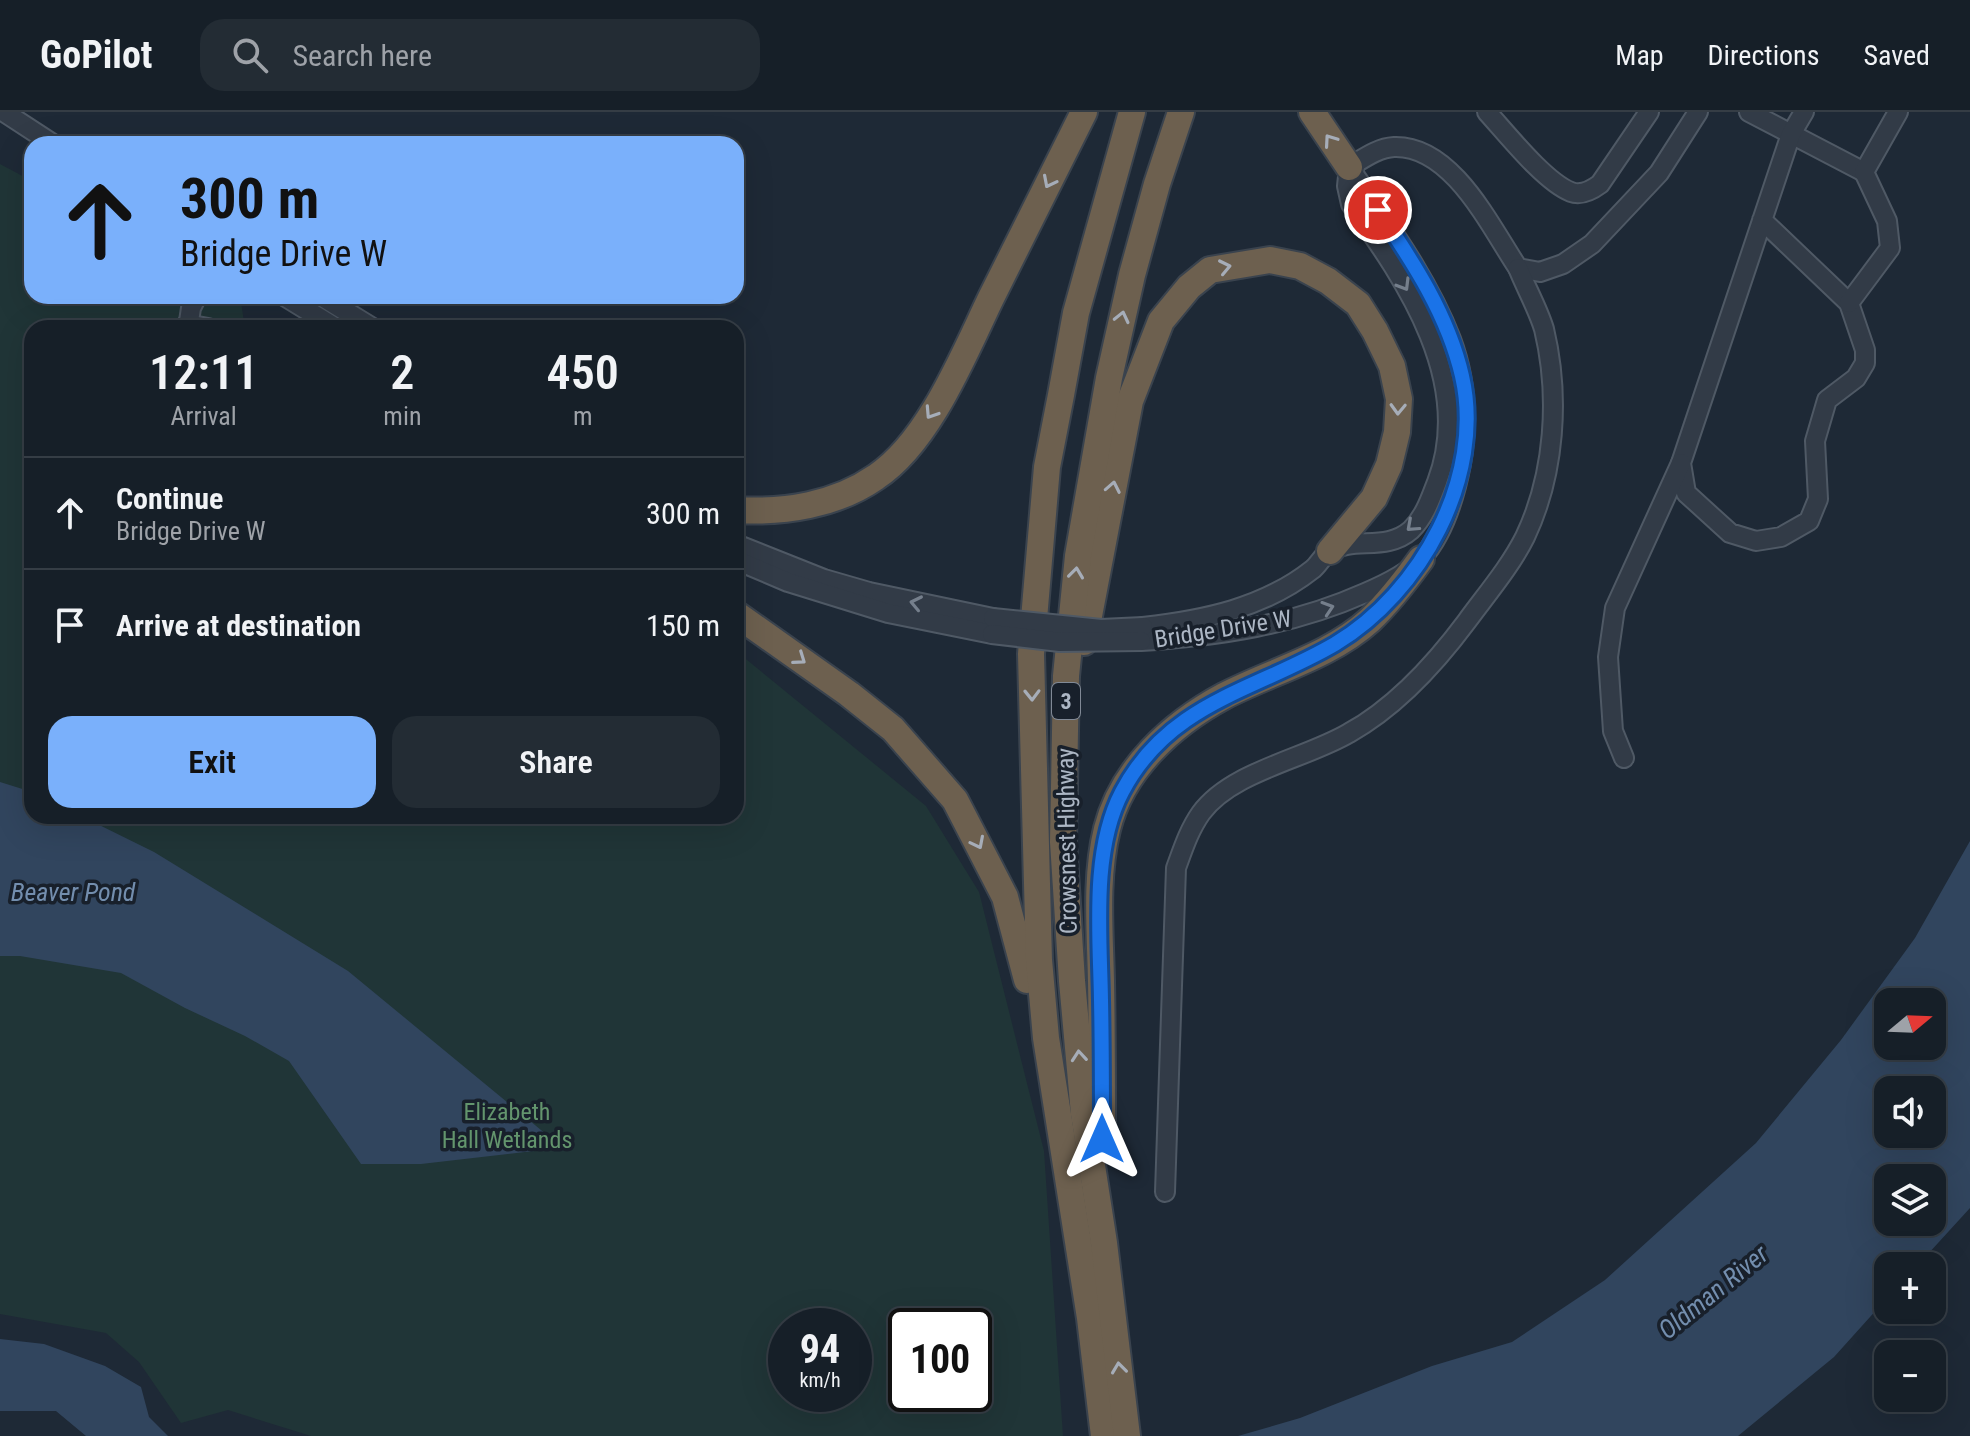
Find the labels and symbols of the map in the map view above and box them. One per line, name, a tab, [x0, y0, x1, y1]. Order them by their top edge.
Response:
one-way arrow	[1325, 134, 1340, 149]
one-way arrow	[1044, 173, 1059, 188]
pin	[1344, 176, 1412, 244]
one-way arrow	[1219, 259, 1232, 276]
one-way arrow	[1394, 276, 1409, 291]
one-way arrow	[1113, 311, 1130, 324]
one-way arrow	[1389, 403, 1406, 416]
one-way arrow	[925, 404, 940, 419]
one-way arrow	[1104, 480, 1121, 494]
one-way arrow	[1406, 517, 1421, 531]
one-way arrow	[1067, 566, 1084, 579]
one-way arrow	[910, 595, 924, 612]
one-way arrow	[1320, 602, 1334, 618]
street label: Bridge Drive W	[1153, 604, 1293, 654]
one-way arrow	[791, 649, 805, 664]
road number: 3	[1052, 683, 1080, 719]
one-way arrow	[1023, 689, 1041, 702]
street label: Crowsnest Highway	[1051, 748, 1083, 934]
one-way arrow	[969, 834, 984, 849]
water label: Beaver Pond	[11, 877, 136, 907]
north arrow	[1874, 988, 1946, 1060]
one-way arrow	[1070, 1049, 1087, 1062]
position arrow	[1060, 1097, 1144, 1181]
park label: Elizabeth Hall Wetlands	[442, 1098, 572, 1154]
water label: Oldman River	[1652, 1238, 1775, 1345]
speed limit sign: 100	[888, 1308, 992, 1412]
one-way arrow	[1110, 1361, 1127, 1374]

